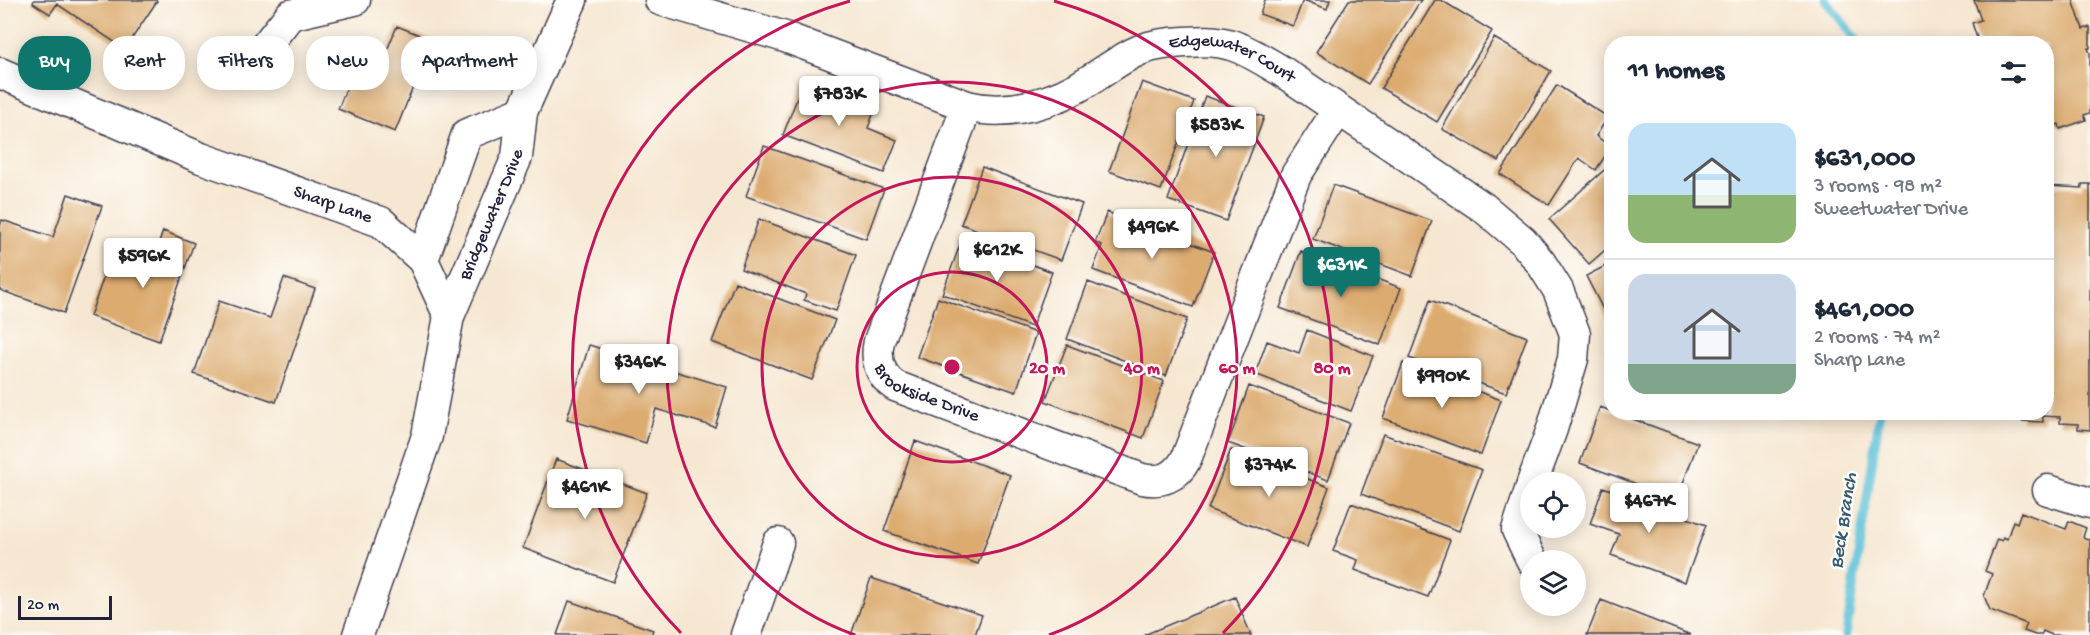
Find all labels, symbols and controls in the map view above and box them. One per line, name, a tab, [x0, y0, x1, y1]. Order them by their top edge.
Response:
street label: Edgewater Court	[1168, 31, 1300, 89]
chip: Buy	[18, 36, 91, 90]
chip: Rent	[103, 36, 185, 90]
chip: Filters	[197, 36, 294, 90]
chip: New	[306, 36, 389, 90]
chip: Apartment	[401, 36, 537, 90]
icon: filters	[1997, 56, 2030, 89]
text: 11 homes	[1628, 57, 1724, 88]
pin: $783K	[797, 76, 881, 127]
text: $783K	[813, 84, 865, 107]
pin: $583K	[1174, 107, 1258, 158]
text: $583K	[1190, 115, 1242, 138]
text: $631,000	[1814, 145, 1915, 176]
icon: home	[1676, 147, 1748, 219]
street label: Bridgewater Drive	[455, 148, 528, 284]
text: 3 rooms · 98 m²	[1814, 176, 1942, 199]
street label: Sharp Lane	[291, 181, 375, 229]
text: Sweetwater Drive	[1814, 199, 1968, 222]
pin: $496K	[1110, 209, 1194, 260]
text: $496K	[1127, 217, 1177, 240]
pin: $612K	[955, 232, 1039, 283]
pin: $596K	[101, 238, 185, 289]
text: $612K	[973, 240, 1021, 263]
text: $596K	[118, 246, 168, 269]
pin: $631K	[1299, 247, 1383, 298]
text: $631K	[1317, 255, 1365, 278]
text: $461,000	[1814, 296, 1914, 327]
icon: home	[1676, 298, 1748, 370]
text: 2 rooms · 74 m²	[1814, 327, 1940, 350]
pin: $346K	[597, 344, 681, 395]
text: Sharp Lane	[1814, 350, 1905, 373]
text: $346K	[614, 352, 664, 375]
centre of rings	[942, 357, 962, 377]
pin: $990K	[1400, 358, 1484, 409]
text: 20 m	[1029, 359, 1065, 380]
text: 40 m	[1123, 359, 1160, 380]
text: 60 m	[1219, 359, 1255, 380]
text: 80 m	[1313, 359, 1351, 380]
street label: Brookside Drive	[869, 360, 983, 427]
text: $990K	[1416, 366, 1468, 389]
pin: $374K	[1227, 447, 1311, 498]
text: $374K	[1244, 455, 1294, 478]
pin: $461K	[543, 469, 627, 520]
water label: Beck Branch	[1826, 471, 1864, 570]
map controls	[1520, 472, 1586, 616]
button: locate	[1520, 472, 1586, 538]
text: $461K	[561, 477, 609, 500]
pin: $467K	[1607, 483, 1691, 534]
text: $467K	[1624, 491, 1674, 514]
button: layers	[1520, 550, 1586, 616]
scale bar	[18, 593, 112, 620]
text: 20 m	[27, 597, 59, 616]

